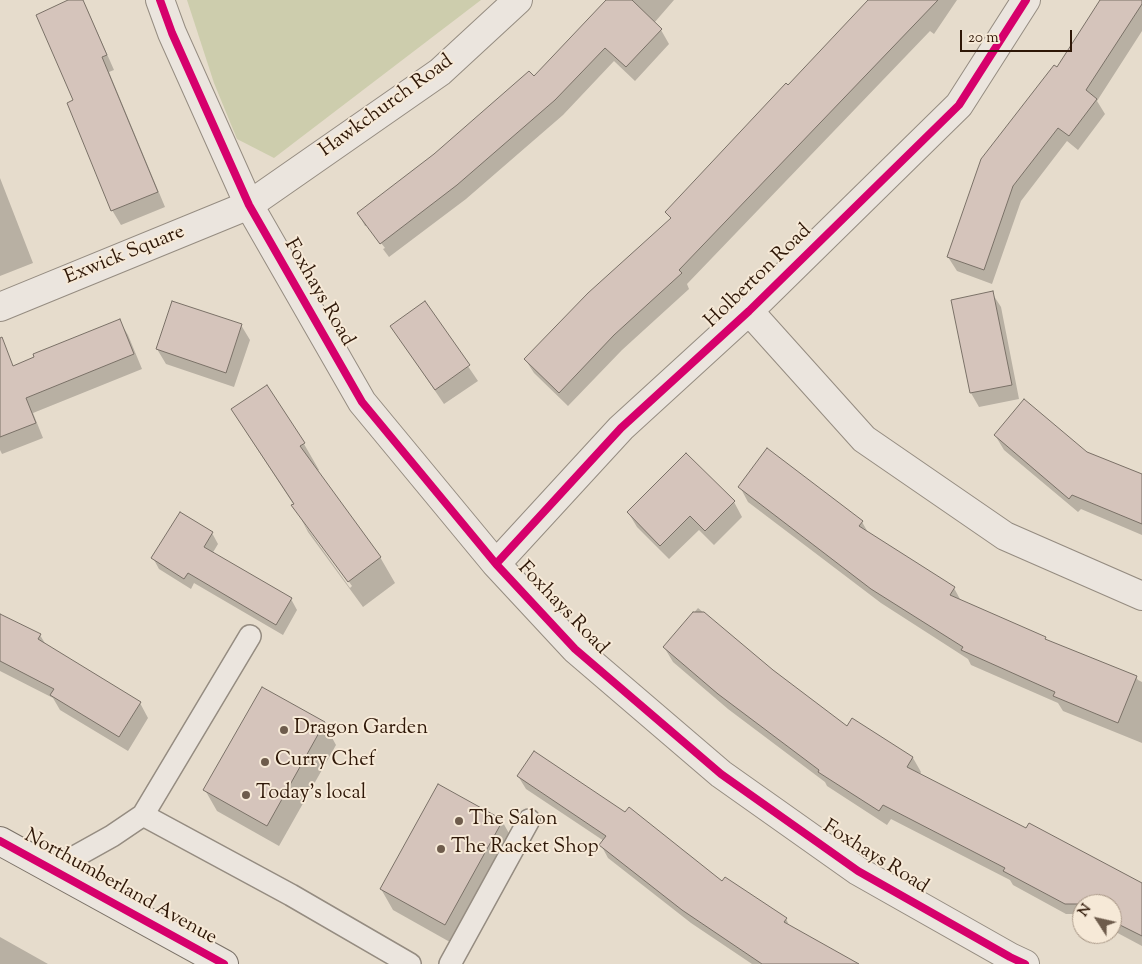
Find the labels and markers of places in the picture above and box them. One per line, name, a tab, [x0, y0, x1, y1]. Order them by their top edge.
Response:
place label: Dragon Garden	[294, 718, 428, 742]
marker: Dragon Garden	[278, 724, 290, 736]
place label: Curry Chef	[275, 750, 375, 774]
marker: Curry Chef	[259, 756, 271, 768]
place label: Today's local	[256, 783, 366, 807]
marker: Today's local	[240, 789, 252, 801]
place label: The Salon	[469, 809, 557, 833]
marker: The Salon	[453, 815, 465, 827]
place label: The Racket Shop	[451, 837, 599, 861]
marker: The Racket Shop	[435, 843, 447, 855]

